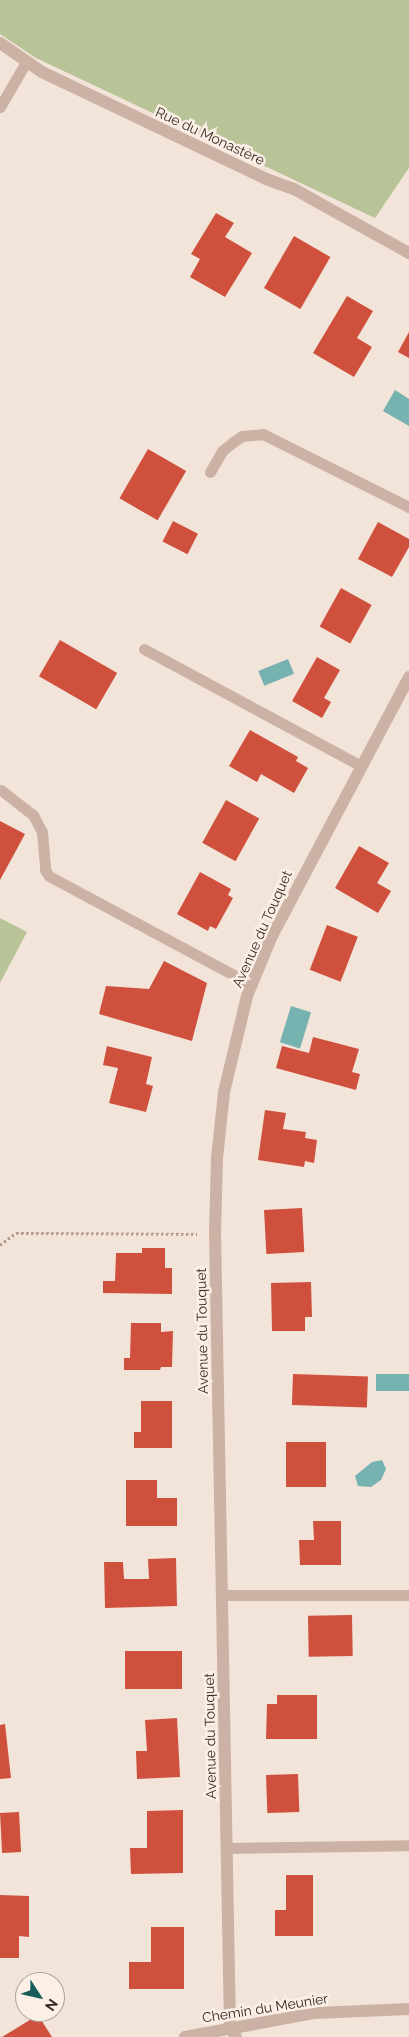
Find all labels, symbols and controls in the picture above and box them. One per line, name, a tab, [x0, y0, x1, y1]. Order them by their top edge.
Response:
street label: Rue du Monastère	[153, 103, 267, 169]
street label: Avenue du Touquet	[229, 868, 295, 990]
street label: Avenue du Touquet	[192, 1268, 212, 1394]
street label: Avenue du Touquet	[200, 1673, 220, 1799]
north arrow	[15, 1972, 65, 2022]
street label: Chemin du Meunier	[201, 1990, 329, 2026]
text: N	[42, 1996, 61, 2014]

